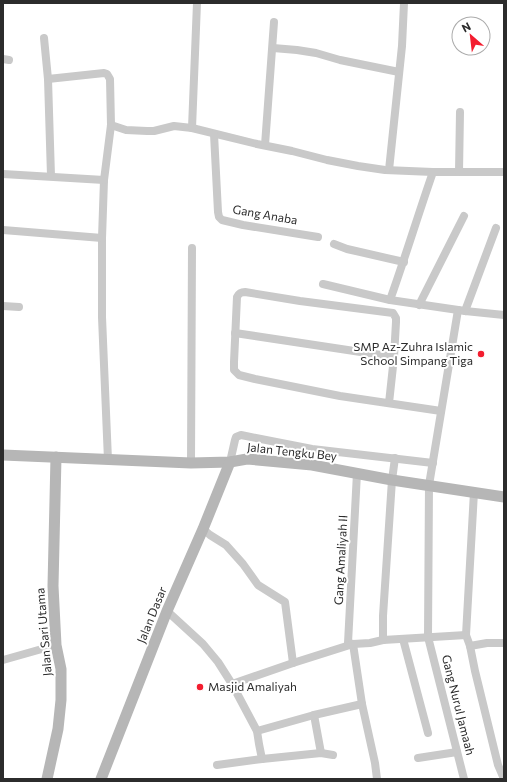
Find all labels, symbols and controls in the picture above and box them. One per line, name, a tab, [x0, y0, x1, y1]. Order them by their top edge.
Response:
north arrow	[451, 16, 491, 56]
text: N	[459, 19, 473, 34]
street label: Gang Anaba	[232, 201, 299, 227]
place label: SMP Az-Zuhra Islamic School Simpang Tiga	[353, 339, 473, 367]
marker: SMP Az-Zuhra Islamic School Simpang Tiga	[476, 349, 486, 359]
street label: Jalan Tengku Bey	[246, 439, 338, 464]
street label: Gang Amaliyah II	[331, 515, 349, 605]
street label: Jalan Dasar	[133, 584, 170, 645]
street label: Jalan Sari Utama	[32, 587, 55, 677]
street label: Gang Nurul Jamaah	[439, 653, 478, 757]
place label: Masjid Amaliyah	[208, 679, 297, 693]
marker: Masjid Amaliyah	[195, 682, 205, 692]

